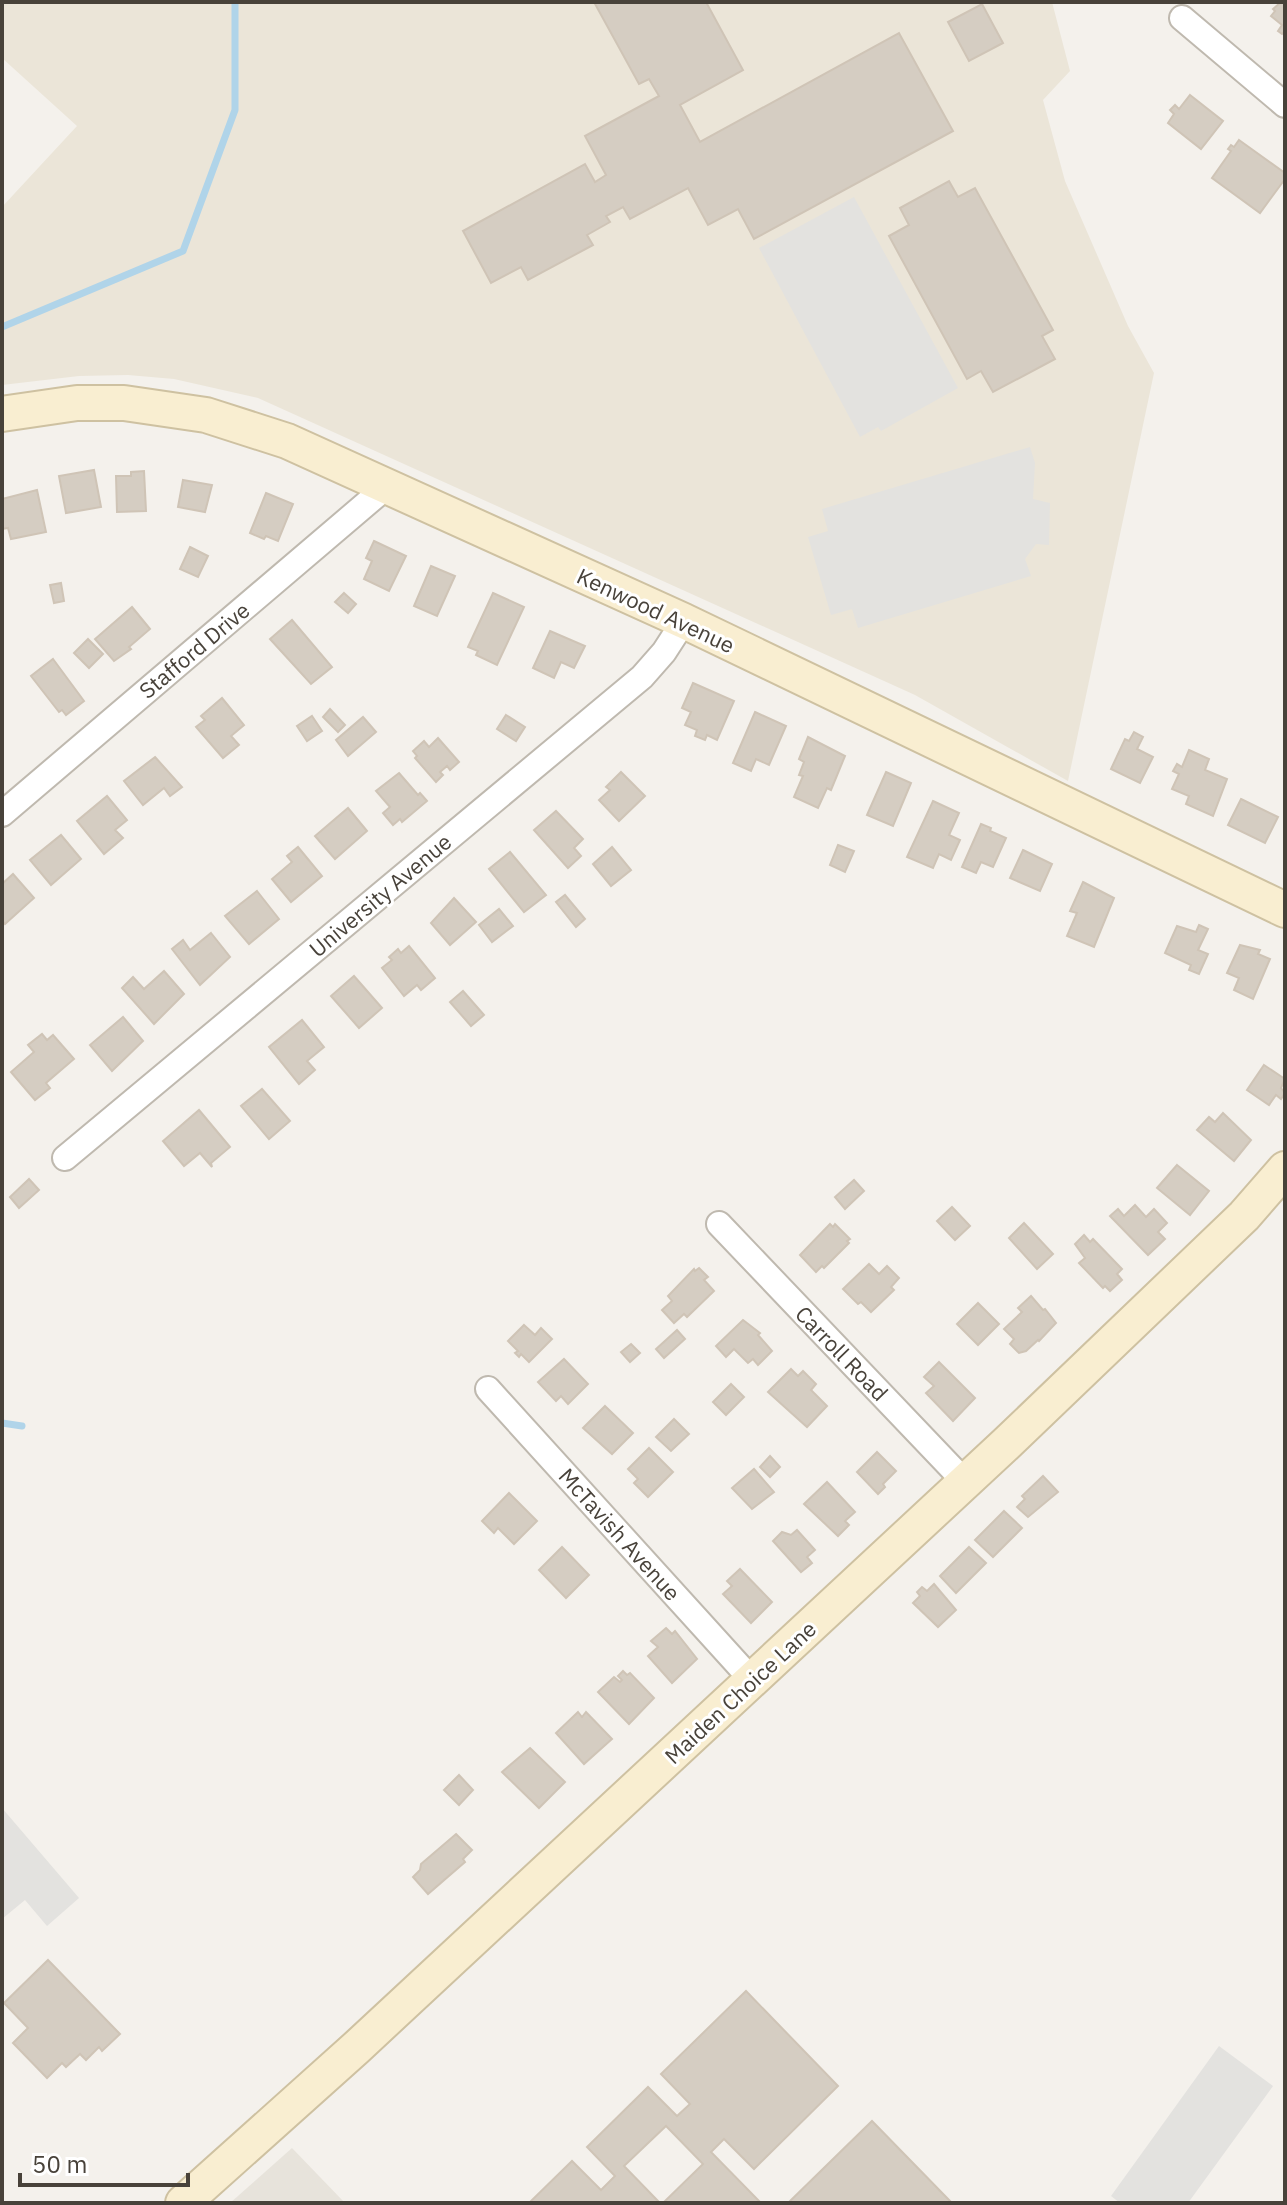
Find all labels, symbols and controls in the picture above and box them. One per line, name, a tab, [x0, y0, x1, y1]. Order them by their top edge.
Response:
street label: Kenwood Avenue	[573, 561, 739, 659]
street label: Stafford Drive	[133, 595, 255, 705]
street label: University Avenue	[303, 827, 457, 963]
street label: Carroll Road	[789, 1299, 895, 1407]
street label: McTavish Avenue	[553, 1462, 687, 1606]
street label: Maiden Choice Lane	[658, 1614, 822, 1770]
scale bar	[20, 2137, 188, 2187]
text: 50 m	[32, 2148, 87, 2180]

